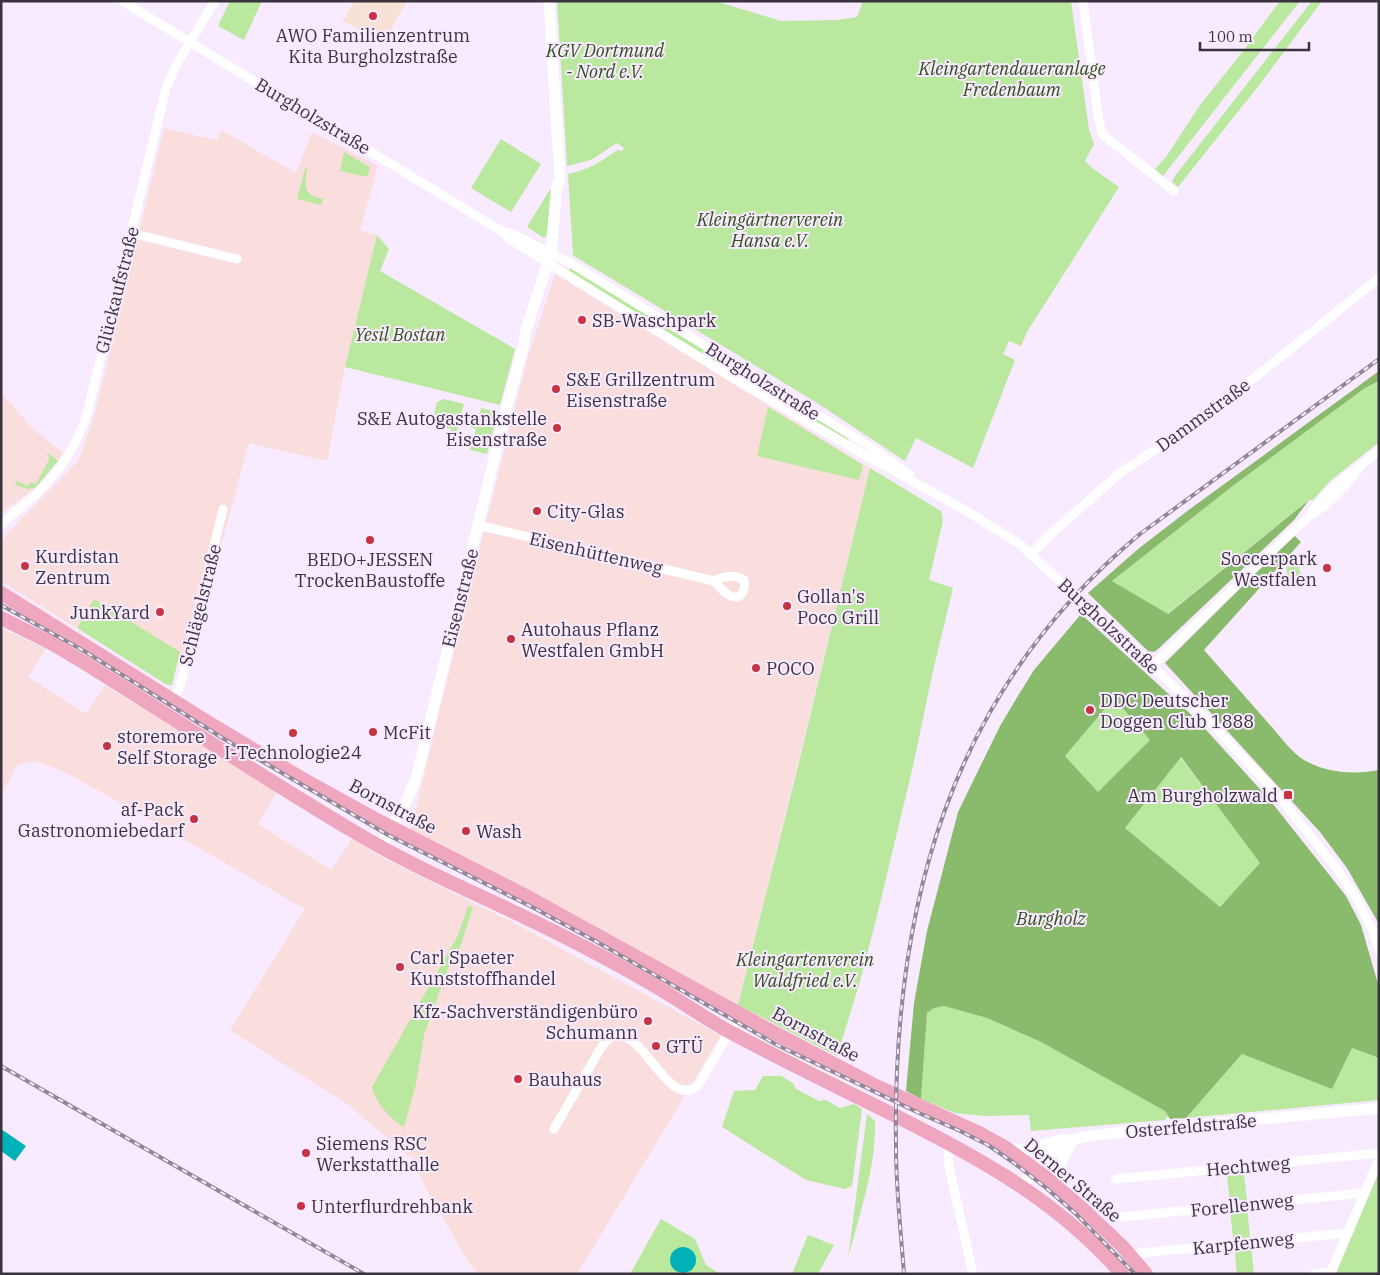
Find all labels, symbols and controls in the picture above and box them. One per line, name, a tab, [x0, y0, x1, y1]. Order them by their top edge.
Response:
marker: AWO Familienzentrum Kita Burgholzstraße	[367, 10, 379, 22]
scale bar	[1200, 20, 1309, 52]
place label: AWO Familienzentrum Kita Burgholzstraße	[276, 24, 470, 68]
text: 100 m	[1208, 27, 1253, 46]
park label: KGV Dortmund - Nord e.V.	[545, 39, 664, 83]
park label: Kleingartendaueranlage Fredenbaum	[917, 57, 1106, 101]
street label: Burgholzstraße	[251, 73, 375, 159]
park label: Kleingärtnerverein Hansa e.V.	[696, 208, 844, 252]
street label: Glückaufstraße	[90, 224, 144, 356]
place label: SB-Waschpark	[592, 309, 717, 332]
marker: SB-Waschpark	[576, 314, 588, 326]
park label: Yesil Bostan	[354, 323, 446, 346]
street label: Burgholzstraße	[702, 337, 824, 425]
place label: S&E Grillzentrum Eisenstraße	[566, 368, 715, 412]
street label: Dammstraße	[1151, 373, 1255, 457]
marker: S&E Grillzentrum Eisenstraße	[550, 383, 562, 395]
place label: S&E Autogastankstelle Eisenstraße	[357, 407, 547, 451]
marker: S&E Autogastankstelle Eisenstraße	[551, 422, 563, 434]
place label: City-Glas	[547, 500, 625, 523]
marker: City-Glas	[531, 505, 543, 517]
street label: Eisenhüttenweg	[527, 526, 665, 580]
marker: BEDO+JESSEN TrockenBaustoffe	[364, 534, 376, 546]
street label: Schlägelstraße	[174, 542, 226, 668]
place label: Kurdistan Zentrum	[35, 545, 119, 589]
street label: Eisenstraße	[437, 546, 483, 650]
place label: Soccerpark Westfalen	[1221, 547, 1317, 591]
place label: BEDO+JESSEN TrockenBaustoffe	[295, 548, 445, 592]
marker: Kurdistan Zentrum	[19, 560, 31, 572]
marker: Soccerpark Westfalen	[1321, 562, 1333, 574]
street label: Burgholzstraße	[1053, 573, 1165, 679]
place label: Gollan's Poco Grill	[797, 585, 879, 629]
marker: Gollan's Poco Grill	[781, 600, 793, 612]
place label: JunkYard	[70, 601, 150, 624]
marker: JunkYard	[154, 606, 166, 618]
place label: Autohaus Pflanz Westfalen GmbH	[521, 618, 664, 662]
marker: Autohaus Pflanz Westfalen GmbH	[505, 633, 517, 645]
place label: POCO	[766, 657, 815, 680]
marker: POCO	[750, 662, 762, 674]
place label: DDC Deutscher Doggen Club 1888	[1100, 689, 1254, 733]
marker: DDC Deutscher Doggen Club 1888	[1084, 704, 1096, 716]
place label: McFit	[383, 721, 431, 744]
place label: storemore Self Storage	[117, 725, 217, 769]
marker: McFit	[367, 726, 379, 738]
marker: I-Technologie24	[287, 727, 299, 739]
marker: storemore Self Storage	[101, 740, 113, 752]
place label: I-Technologie24	[224, 741, 362, 764]
street label: Bornstraße	[345, 773, 441, 839]
place label: Am Burgholzwald	[1128, 784, 1278, 807]
marker: Am Burgholzwald	[1282, 789, 1294, 801]
place label: af-Pack Gastronomiebedarf	[18, 798, 186, 842]
marker: af-Pack Gastronomiebedarf	[188, 813, 200, 825]
place label: Wash	[476, 820, 522, 843]
marker: Wash	[460, 825, 472, 837]
park label: Burgholz	[1015, 907, 1087, 930]
place label: Carl Spaeter Kunststoffhandel	[410, 946, 556, 990]
park label: Kleingartenverein Waldfried e.V.	[735, 948, 875, 992]
marker: Carl Spaeter Kunststoffhandel	[394, 961, 406, 973]
place label: Kfz-Sachverständigenbüro Schumann	[412, 1000, 638, 1044]
street label: Bornstraße	[768, 1001, 864, 1067]
marker: Kfz-Sachverständigenbüro Schumann	[642, 1015, 654, 1027]
place label: GTÜ	[666, 1035, 704, 1058]
marker: GTÜ	[650, 1040, 662, 1052]
place label: Bauhaus	[528, 1068, 602, 1091]
marker: Bauhaus	[512, 1073, 524, 1085]
street label: Osterfeldstraße	[1124, 1109, 1258, 1143]
place label: Siemens RSC Werkstatthalle	[316, 1132, 439, 1176]
street label: Derner Straße	[1020, 1133, 1126, 1227]
marker: Siemens RSC Werkstatthalle	[300, 1147, 312, 1159]
street label: Hechtweg	[1205, 1151, 1291, 1181]
street label: Forellenweg	[1189, 1188, 1295, 1222]
place label: Unterflurdrehbank	[311, 1195, 474, 1218]
marker: Unterflurdrehbank	[295, 1200, 307, 1212]
street label: Karpfenweg	[1191, 1226, 1295, 1260]

